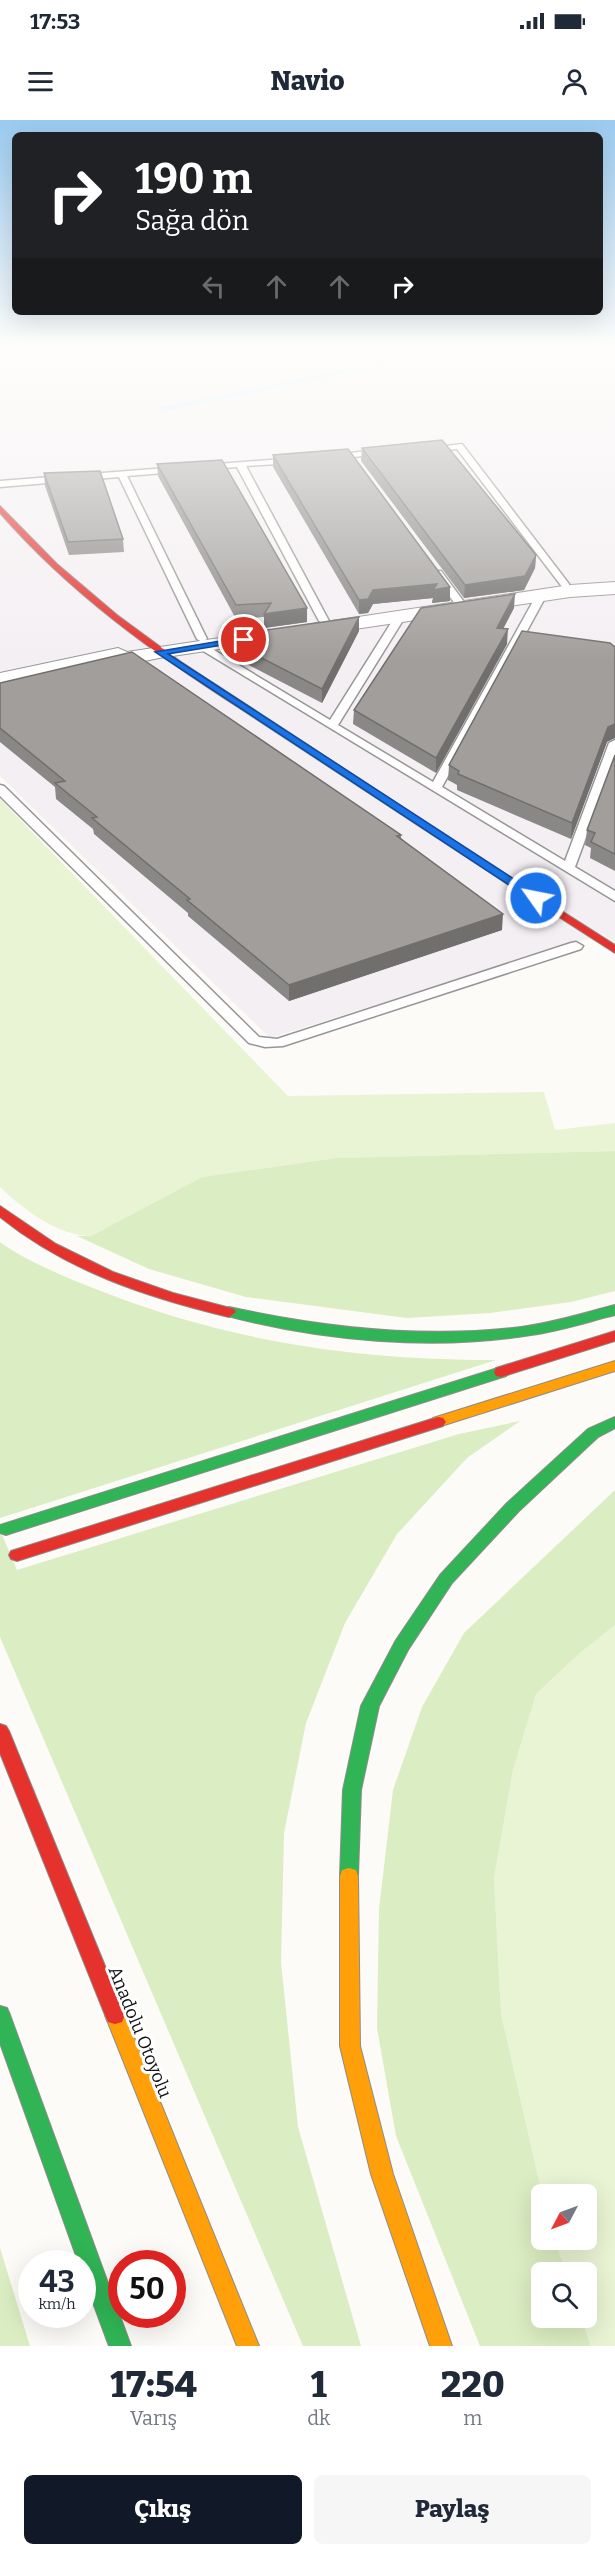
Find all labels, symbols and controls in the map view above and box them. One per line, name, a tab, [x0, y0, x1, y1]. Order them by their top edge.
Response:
text: 17:53	[30, 8, 80, 35]
icon: menu	[24, 65, 57, 98]
text: Navio	[270, 65, 345, 97]
icon: person	[558, 65, 591, 98]
text: 190 m	[135, 154, 252, 204]
icon: right	[36, 156, 114, 234]
text: Sağa dön	[135, 205, 249, 237]
icon: left	[197, 270, 230, 303]
icon: ahead	[260, 270, 293, 303]
icon: ahead	[323, 270, 356, 303]
icon: right	[386, 270, 419, 303]
pin	[218, 614, 269, 665]
icon: arrive	[227, 623, 260, 656]
position arrow	[504, 866, 568, 930]
street label: Anadolu Otoyolu	[104, 1963, 176, 2101]
north arrow	[531, 2184, 597, 2250]
map controls	[531, 2184, 597, 2328]
speed limit sign: 50	[108, 2250, 186, 2328]
button: search	[531, 2262, 597, 2328]
text: 43	[39, 2264, 75, 2300]
text: km/h	[38, 2295, 76, 2313]
text: 17:54	[110, 2363, 197, 2407]
text: 1	[311, 2363, 327, 2407]
text: 220	[441, 2363, 505, 2407]
text: Varış	[130, 2406, 177, 2430]
text: dk	[307, 2406, 330, 2430]
text: m	[463, 2406, 482, 2430]
button: Çıkış	[24, 2475, 302, 2544]
button: Paylaş	[314, 2475, 591, 2544]

